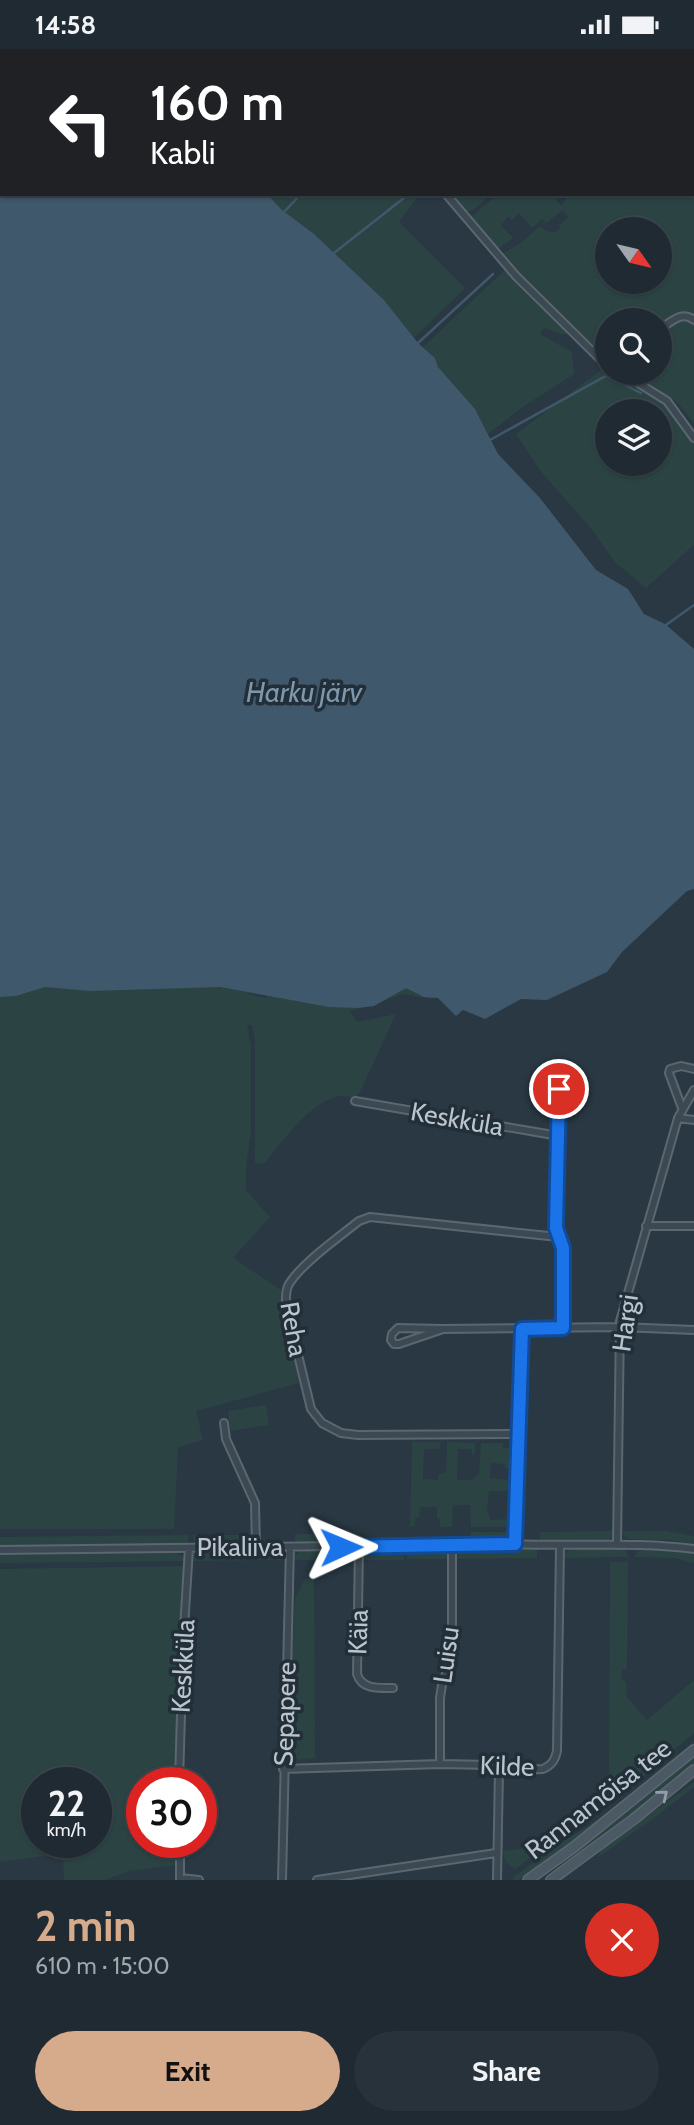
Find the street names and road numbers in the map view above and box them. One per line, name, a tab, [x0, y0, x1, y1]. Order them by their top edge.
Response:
street label: Keskküla	[408, 1095, 506, 1143]
street label: Hargi	[605, 1292, 645, 1354]
street label: Reha	[273, 1299, 315, 1359]
street label: Pikaliiva	[197, 1531, 284, 1563]
street label: Käia	[341, 1608, 375, 1655]
street label: Keskküla	[165, 1618, 201, 1713]
street label: Luisu	[426, 1625, 466, 1685]
street label: Sepapere	[267, 1661, 303, 1767]
street label: Rannamõisa tee	[519, 1732, 677, 1866]
street label: Kilde	[479, 1749, 535, 1783]

